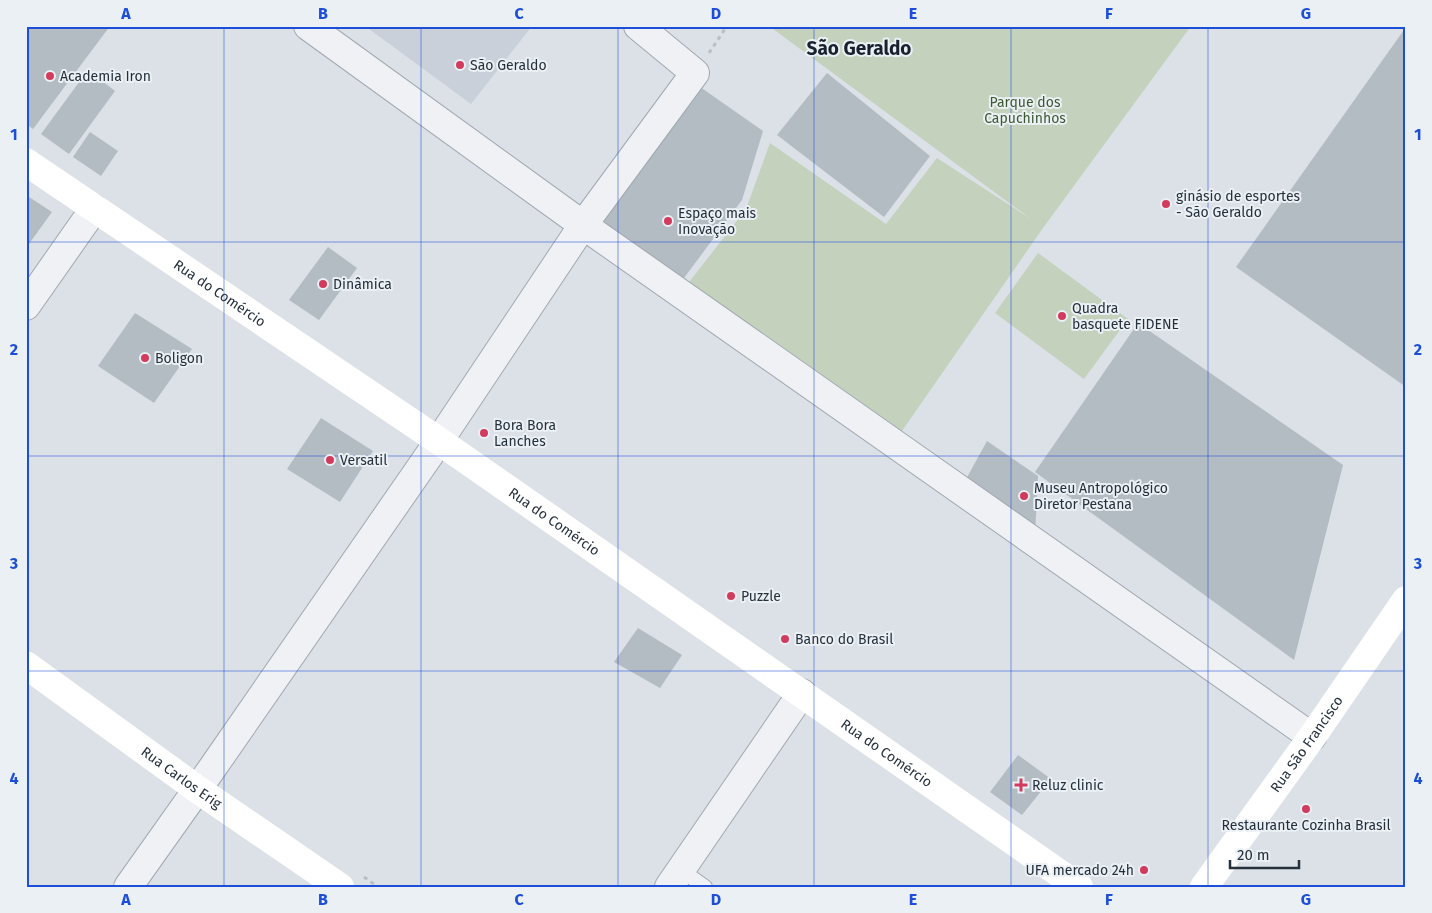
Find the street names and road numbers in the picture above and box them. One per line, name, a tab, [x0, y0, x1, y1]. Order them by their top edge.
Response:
street label: Rua do Comércio	[170, 256, 269, 331]
street label: Rua do Comércio	[505, 484, 603, 559]
street label: Rua São Francisco	[1267, 693, 1347, 796]
street label: Rua do Comércio	[837, 716, 935, 791]
street label: Rua Carlos Erig	[138, 743, 226, 813]

